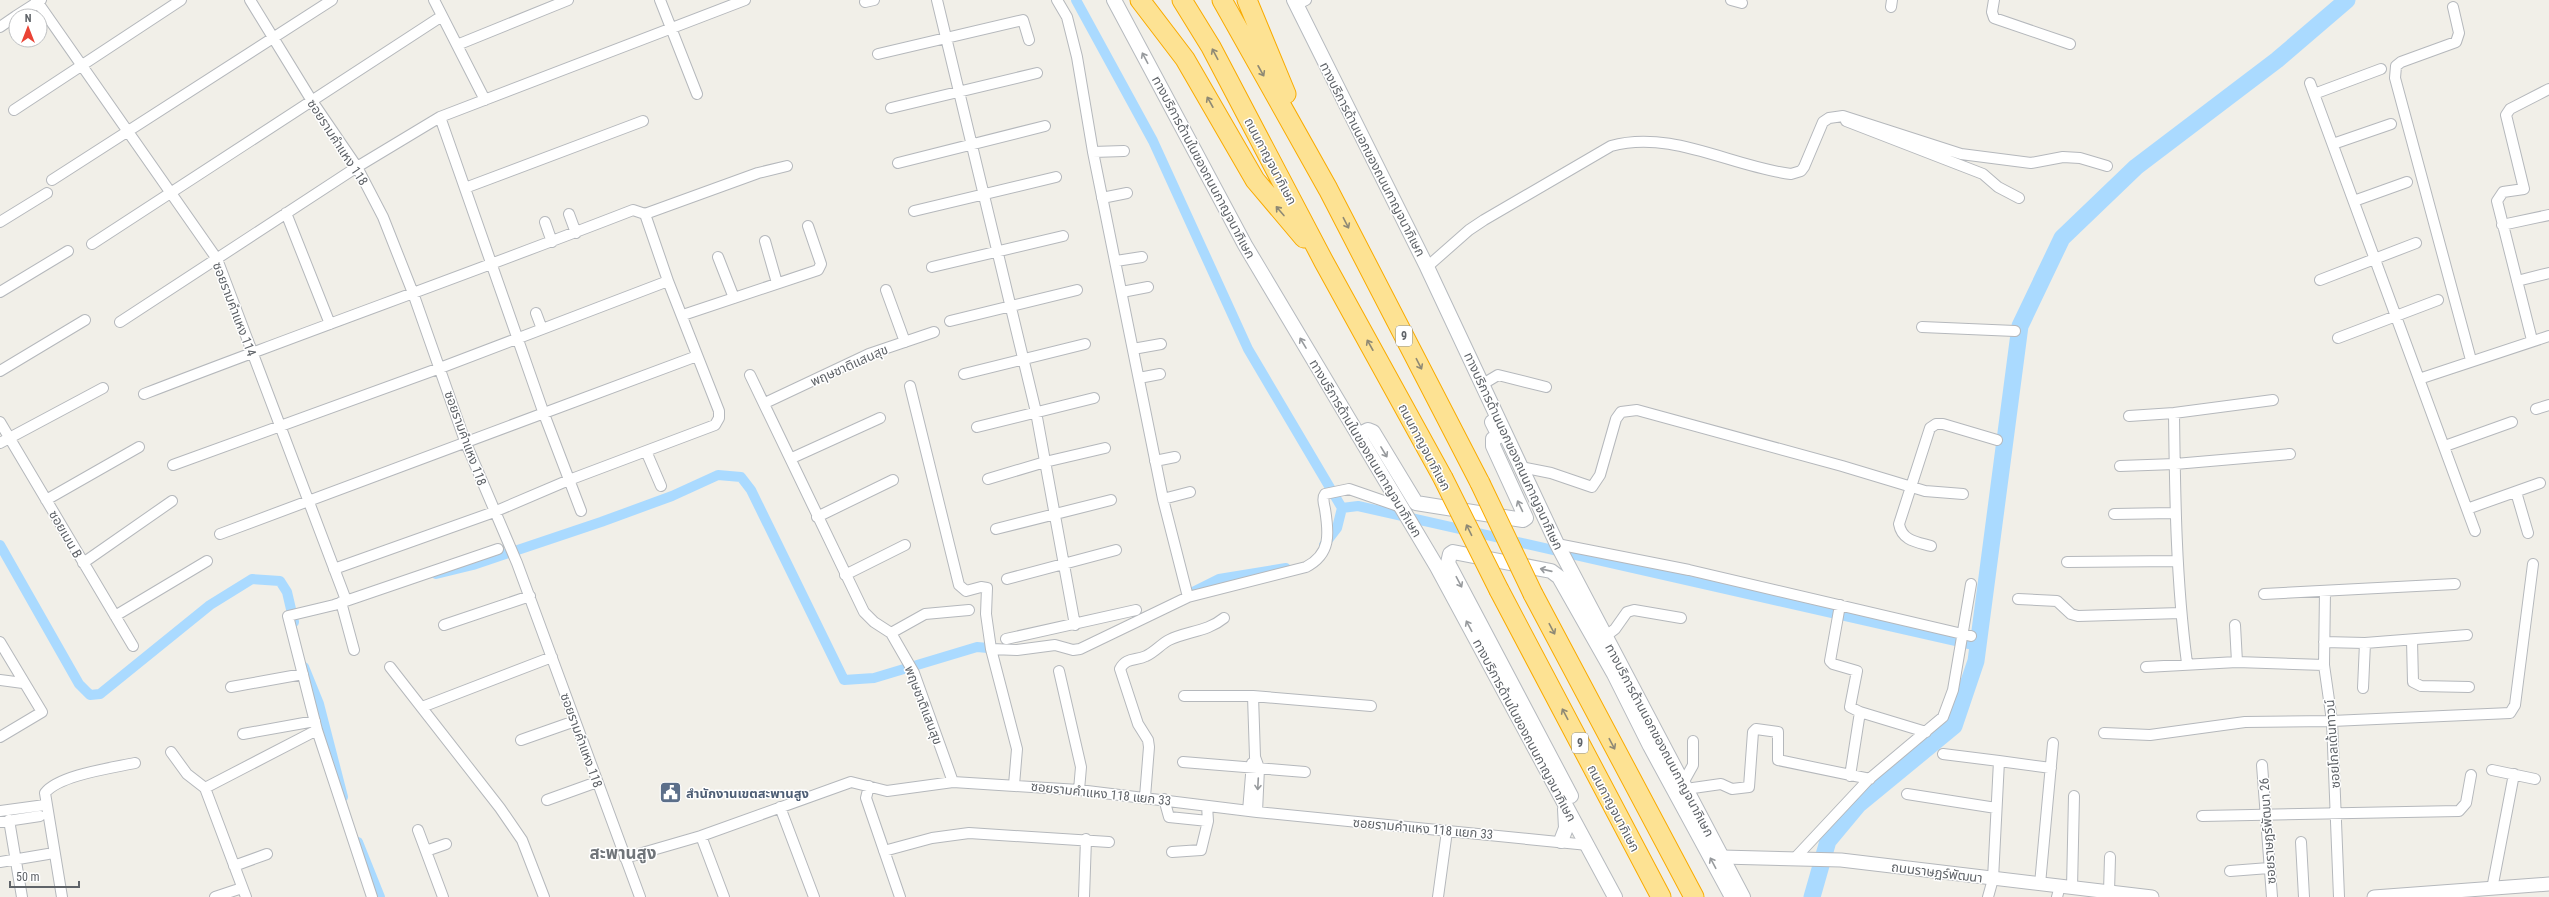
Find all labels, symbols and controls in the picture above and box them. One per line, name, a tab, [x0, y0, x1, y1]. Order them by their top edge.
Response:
north arrow	[8, 8, 48, 48]
text: N	[25, 12, 32, 25]
one-way arrow	[1211, 48, 1218, 60]
one-way arrow	[1141, 52, 1148, 64]
street label: ทางบริการด้านนอกของถนนกาญจนาภิเษก	[1317, 59, 1428, 259]
one-way arrow	[1257, 65, 1265, 77]
street label: ทางบริการด้านในของถนนกาญจนาภิเษก	[1149, 73, 1258, 261]
street label: ซอยรามคำแหง 118	[304, 96, 371, 188]
one-way arrow	[1205, 97, 1213, 109]
street label: ถนนกาญจนาภิเษก	[1241, 115, 1300, 207]
one-way arrow	[1276, 206, 1285, 217]
one-way arrow	[1343, 217, 1350, 229]
street label: ซอยรามคำแหง 114	[210, 260, 260, 359]
road number: 9	[1396, 326, 1412, 346]
one-way arrow	[1299, 338, 1307, 349]
one-way arrow	[1366, 339, 1374, 351]
street label: พฤษชาติแสนสุข	[808, 342, 890, 389]
street label: ทางบริการด้านนอกของถนนกาญจนาภิเษก	[1461, 350, 1566, 552]
street label: ทางบริการด้านในของถนนกาญจนาภิเษก	[1306, 357, 1425, 540]
one-way arrow	[1416, 357, 1423, 369]
street label: ซอยรามคำแหง 118	[441, 389, 490, 487]
street label: ถนนกาญจนาภิเษก	[1395, 401, 1454, 493]
one-way arrow	[1381, 446, 1389, 458]
one-way arrow	[1516, 500, 1523, 512]
street label: ซอยเมน B	[46, 508, 85, 561]
one-way arrow	[1465, 525, 1472, 537]
one-way arrow	[1540, 566, 1553, 574]
one-way arrow	[1455, 576, 1463, 588]
one-way arrow	[1464, 620, 1472, 632]
one-way arrow	[1548, 623, 1556, 635]
street label: ทางบริการด้านในของถนนกาญจนาภิเษก	[1470, 636, 1579, 824]
street label: ทางบริการด้านนอกของถนนกาญจนาภิเษก	[1602, 641, 1718, 839]
street label: พฤษชาติแสนสุข	[902, 664, 945, 747]
street label: ซอยรามคำแหง 118	[557, 691, 606, 789]
street label: ซอยโกลเด้นทาวน์	[2322, 699, 2343, 789]
one-way arrow	[1561, 708, 1568, 720]
road number: 9	[1572, 733, 1588, 753]
one-way arrow	[1609, 738, 1617, 750]
street label: ถนนกาญจนาภิเษก	[1584, 762, 1644, 854]
one-way arrow	[1254, 777, 1262, 790]
street label: ซอยราษฎร์พัฒนา 26	[2256, 777, 2279, 885]
street label: ซอยรามคำแหง 118 แยก 33	[1030, 779, 1172, 808]
public building icon: สำนักงานเขตสะพานสูง	[657, 780, 683, 806]
place label: สำนักงานเขตสะพานสูง	[686, 786, 809, 802]
street label: ซอยรามคำแหง 118 แยก 33	[1352, 815, 1494, 842]
district label: สะพานสูง	[590, 843, 657, 864]
one-way arrow	[1709, 857, 1716, 869]
street label: ถนนราษฏร์พัฒนา	[1890, 859, 1983, 886]
scale bar	[10, 863, 79, 889]
text: 50 m	[16, 870, 40, 884]

